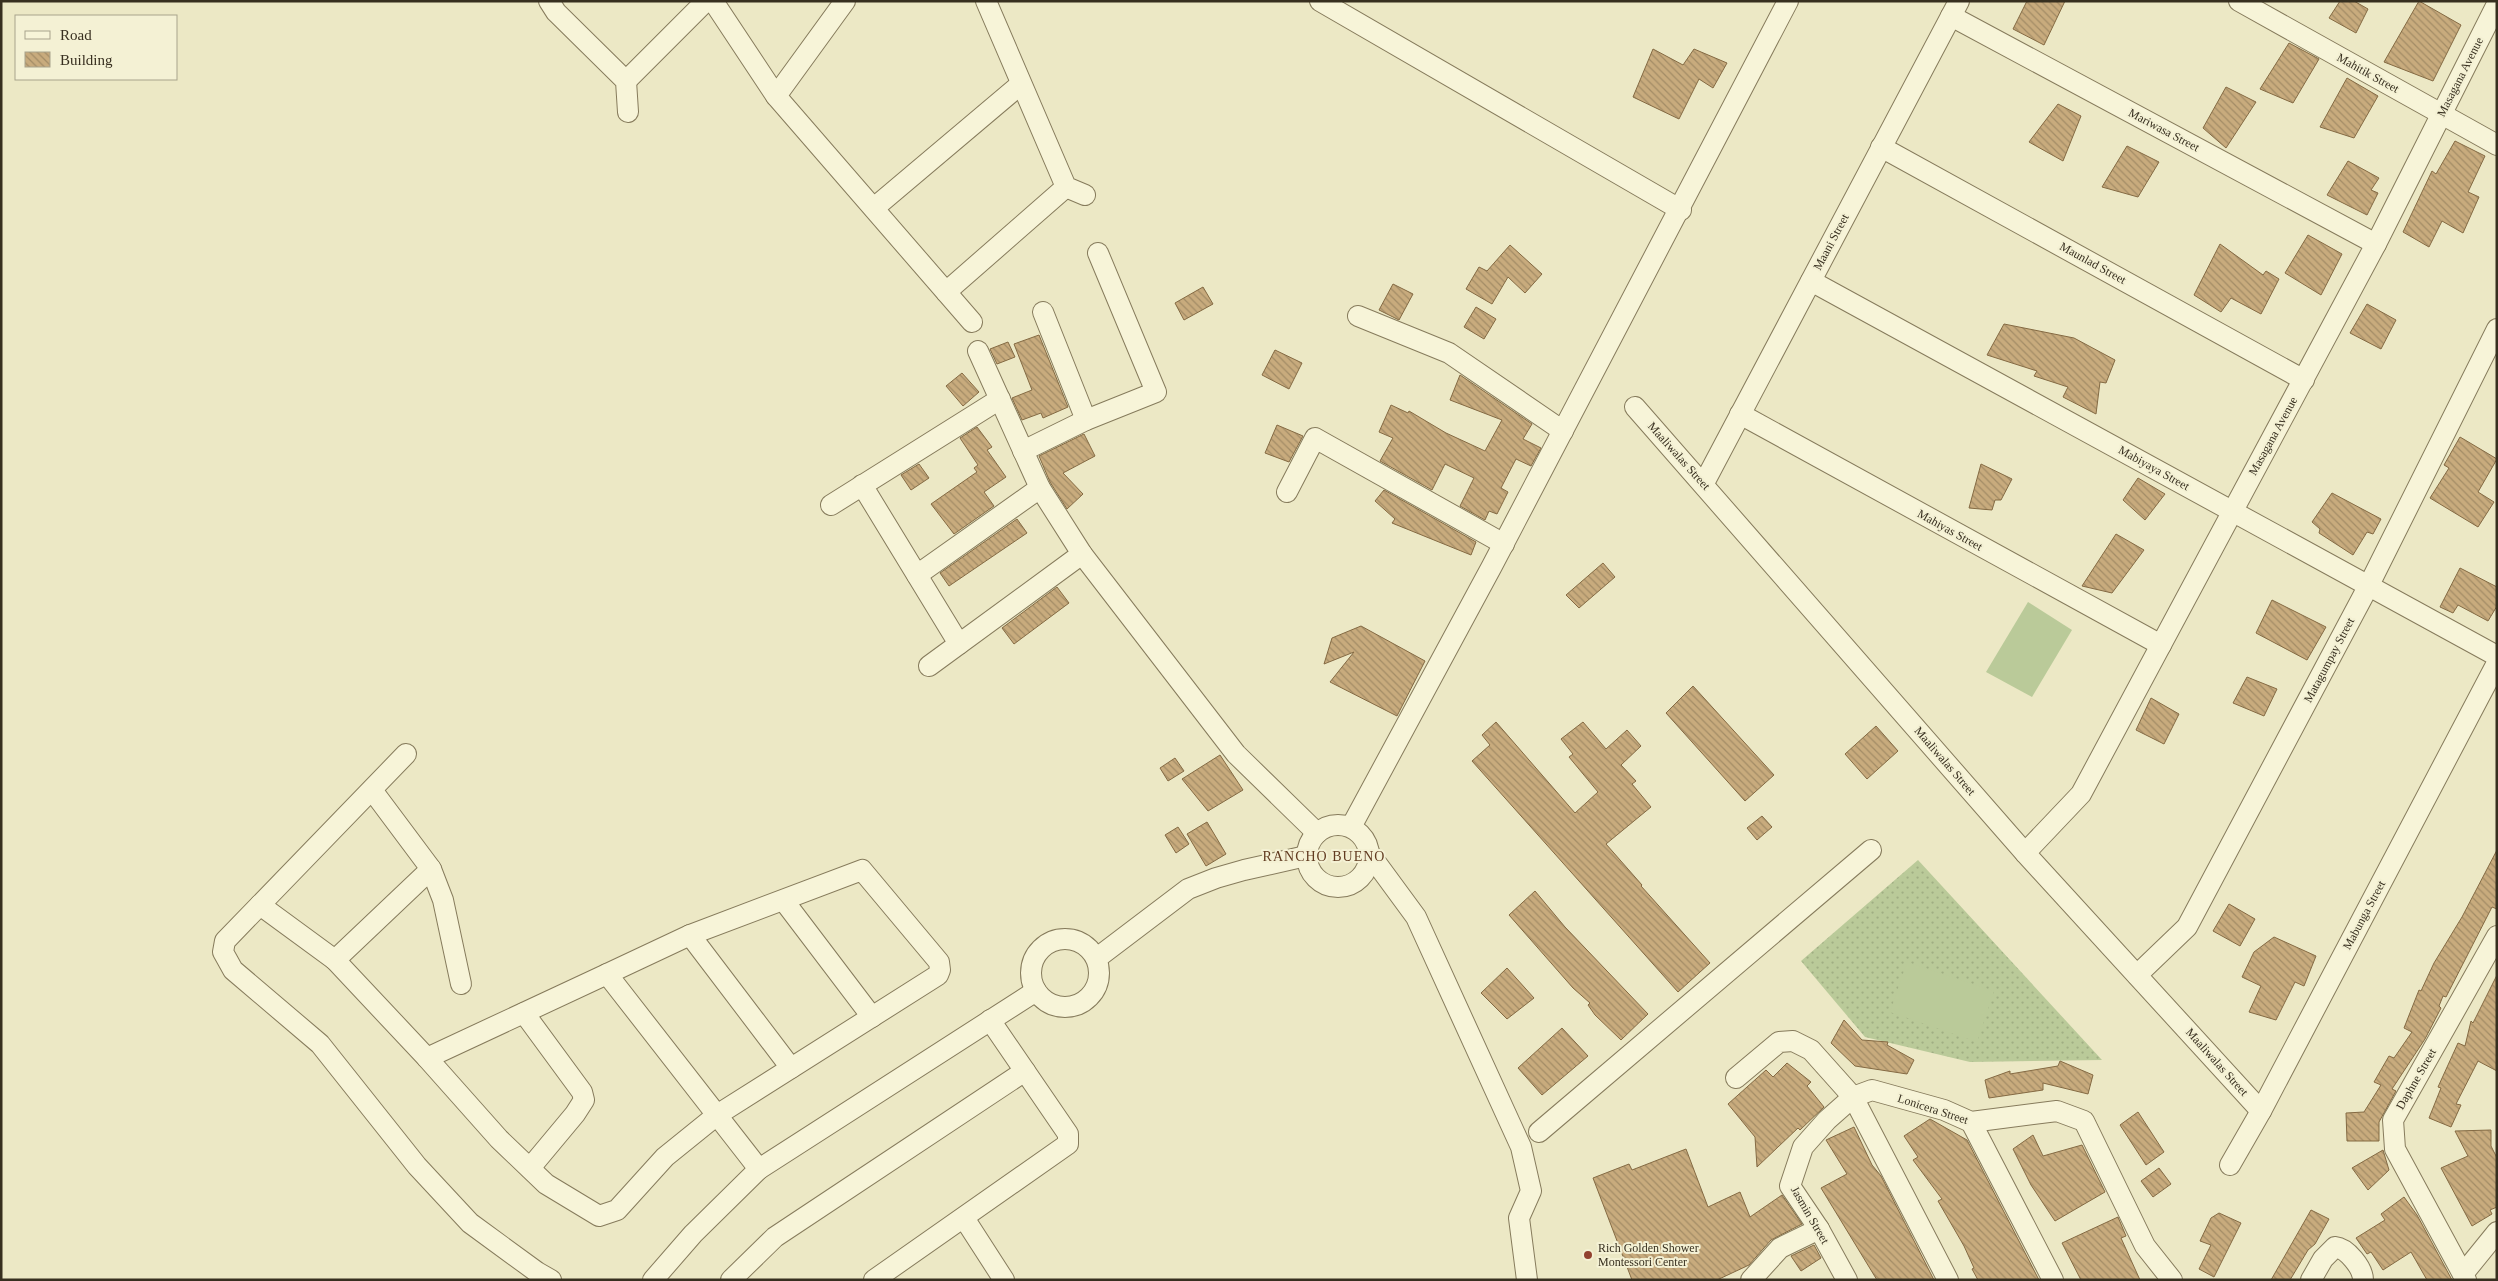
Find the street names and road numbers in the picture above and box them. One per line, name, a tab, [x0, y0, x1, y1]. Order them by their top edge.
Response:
street label: Masagana Avenue	[2434, 35, 2486, 119]
street label: Mahitik Street	[2334, 50, 2402, 96]
street label: Mariwasa Street	[2126, 105, 2202, 155]
street label: Maani Street	[1810, 211, 1852, 273]
street label: Maunlad Street	[2057, 239, 2129, 287]
street label: Masagana Avenue	[2246, 394, 2300, 478]
street label: Maaliwalas Street	[1645, 419, 1714, 493]
street label: Mabiyaya Street	[2116, 443, 2193, 494]
street label: Mahiyas Street	[1915, 506, 1986, 554]
street label: Matagumpay Street	[2301, 614, 2358, 705]
street label: Maaliwalas Street	[1911, 724, 1979, 799]
street label: Mabunga Street	[2340, 877, 2388, 952]
street label: Maaliwalas Street	[2183, 1025, 2252, 1099]
street label: Daphne Street	[2393, 1045, 2439, 1112]
street label: Lonicera Street	[1896, 1091, 1971, 1127]
street label: Jasmin Street	[1788, 1184, 1832, 1247]

